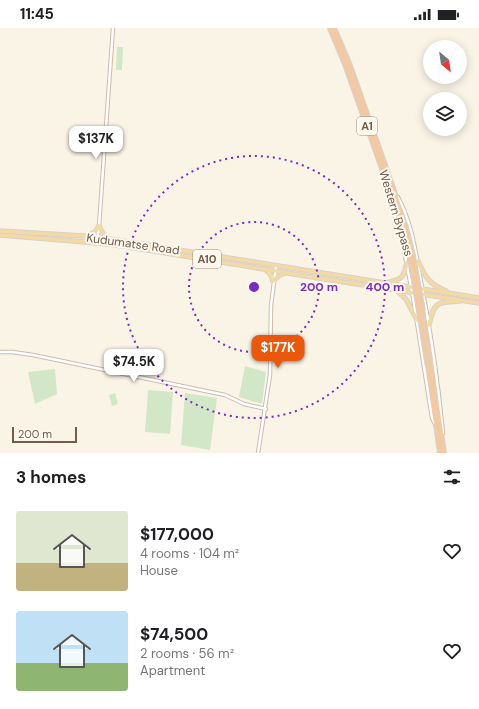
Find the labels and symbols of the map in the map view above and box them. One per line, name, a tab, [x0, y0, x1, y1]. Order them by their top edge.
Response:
north arrow	[423, 40, 467, 84]
road number: A1	[357, 117, 377, 135]
pin: $137K	[68, 126, 124, 160]
street label: Western Bypass	[375, 168, 417, 258]
street label: Kudumatse Road	[85, 230, 181, 258]
road number: A10	[193, 250, 221, 268]
text: 200 m	[300, 279, 338, 295]
text: 400 m	[366, 279, 404, 295]
centre of rings	[247, 280, 261, 294]
pin: $177K	[250, 335, 306, 369]
pin: $74.5K	[101, 349, 167, 383]
scale bar	[12, 425, 77, 444]

